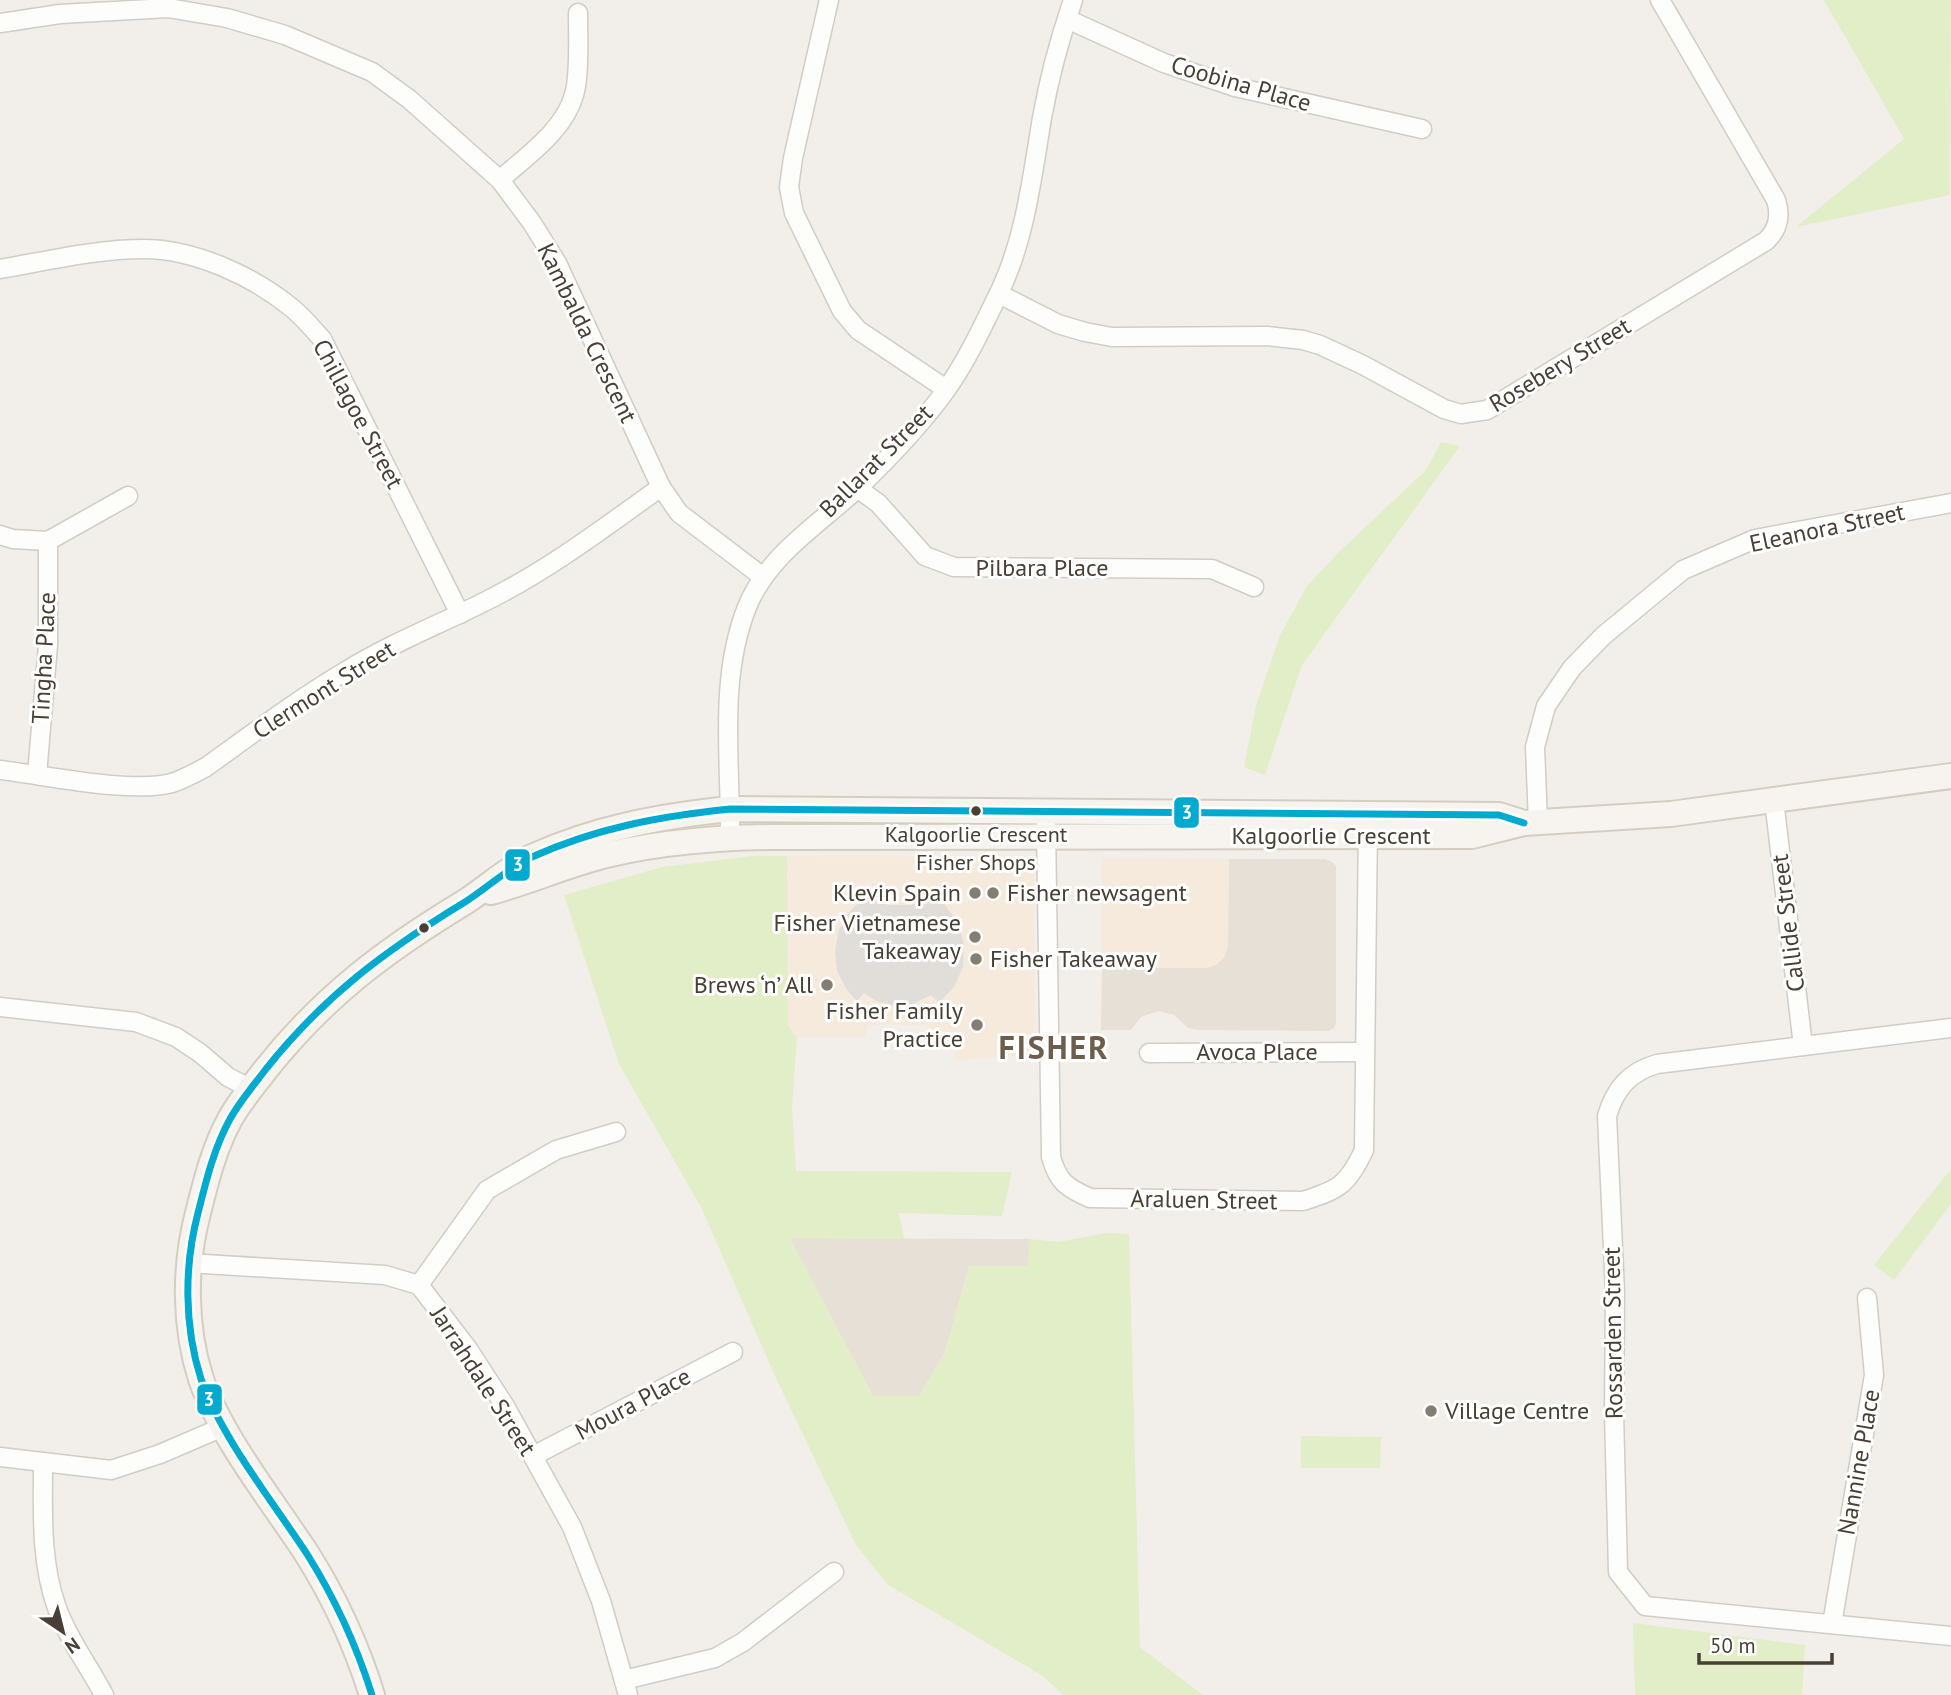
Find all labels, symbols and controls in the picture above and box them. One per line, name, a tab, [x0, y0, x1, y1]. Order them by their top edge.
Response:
street label: Coobina Place	[1168, 49, 1315, 118]
street label: Kambalda Crescent	[531, 238, 644, 428]
street label: Rosebery Street	[1483, 310, 1636, 419]
street label: Chillagoe Street	[306, 334, 411, 494]
street label: Ballarat Street	[812, 397, 939, 524]
street label: Eleanora Street	[1747, 496, 1907, 559]
street label: Pilbara Place	[976, 552, 1108, 583]
street label: Tingha Place	[25, 591, 62, 725]
street label: Clermont Street	[247, 633, 401, 746]
line badge: 3	[1173, 796, 1200, 829]
text: 3	[1182, 800, 1192, 824]
marker: Kalgoorlie Crescent Fisher Shops	[969, 804, 983, 818]
place label: Kalgoorlie Crescent Fisher Shops	[885, 820, 1068, 876]
street label: Kalgoorlie Crescent	[1231, 820, 1431, 851]
line badge: 3	[504, 848, 531, 882]
text: 3	[513, 852, 523, 876]
street label: Callide Street	[1764, 852, 1811, 994]
place label: Klevin Spain	[833, 877, 961, 908]
place label: Fisher newsagent	[1007, 877, 1187, 908]
marker: Klevin Spain	[967, 885, 983, 901]
marker: Fisher newsagent	[985, 885, 1001, 901]
place label: Fisher Vietnamese Takeaway	[773, 907, 961, 966]
unlabelled marker	[417, 921, 431, 935]
marker: Fisher Vietnamese Takeaway	[967, 929, 983, 945]
place label: Fisher Takeaway	[990, 943, 1157, 974]
marker: Fisher Takeaway	[968, 951, 984, 967]
place label: Brews ‘n’ All	[694, 969, 813, 1000]
marker: Brews ‘n’ All	[819, 977, 835, 993]
place label: Fisher Family Practice	[826, 995, 963, 1054]
marker: Fisher Family Practice	[969, 1017, 985, 1033]
district label: FISHER	[998, 1026, 1110, 1068]
street label: Avoca Place	[1196, 1036, 1318, 1067]
street label: Araluen Street	[1130, 1183, 1278, 1216]
street label: Rossarden Street	[1595, 1247, 1630, 1419]
street label: Jarrahdale Street	[423, 1299, 543, 1461]
street label: Moura Place	[570, 1360, 696, 1447]
line badge: 3	[196, 1383, 223, 1416]
text: 3	[204, 1387, 214, 1411]
street label: Nannine Place	[1830, 1387, 1887, 1537]
place label: Village Centre	[1444, 1395, 1589, 1426]
marker: Village Centre	[1423, 1403, 1439, 1419]
north arrow	[28, 1597, 98, 1667]
scale bar	[1699, 1622, 1832, 1666]
text: 50 m	[1710, 1632, 1756, 1659]
text: N	[61, 1633, 85, 1659]

